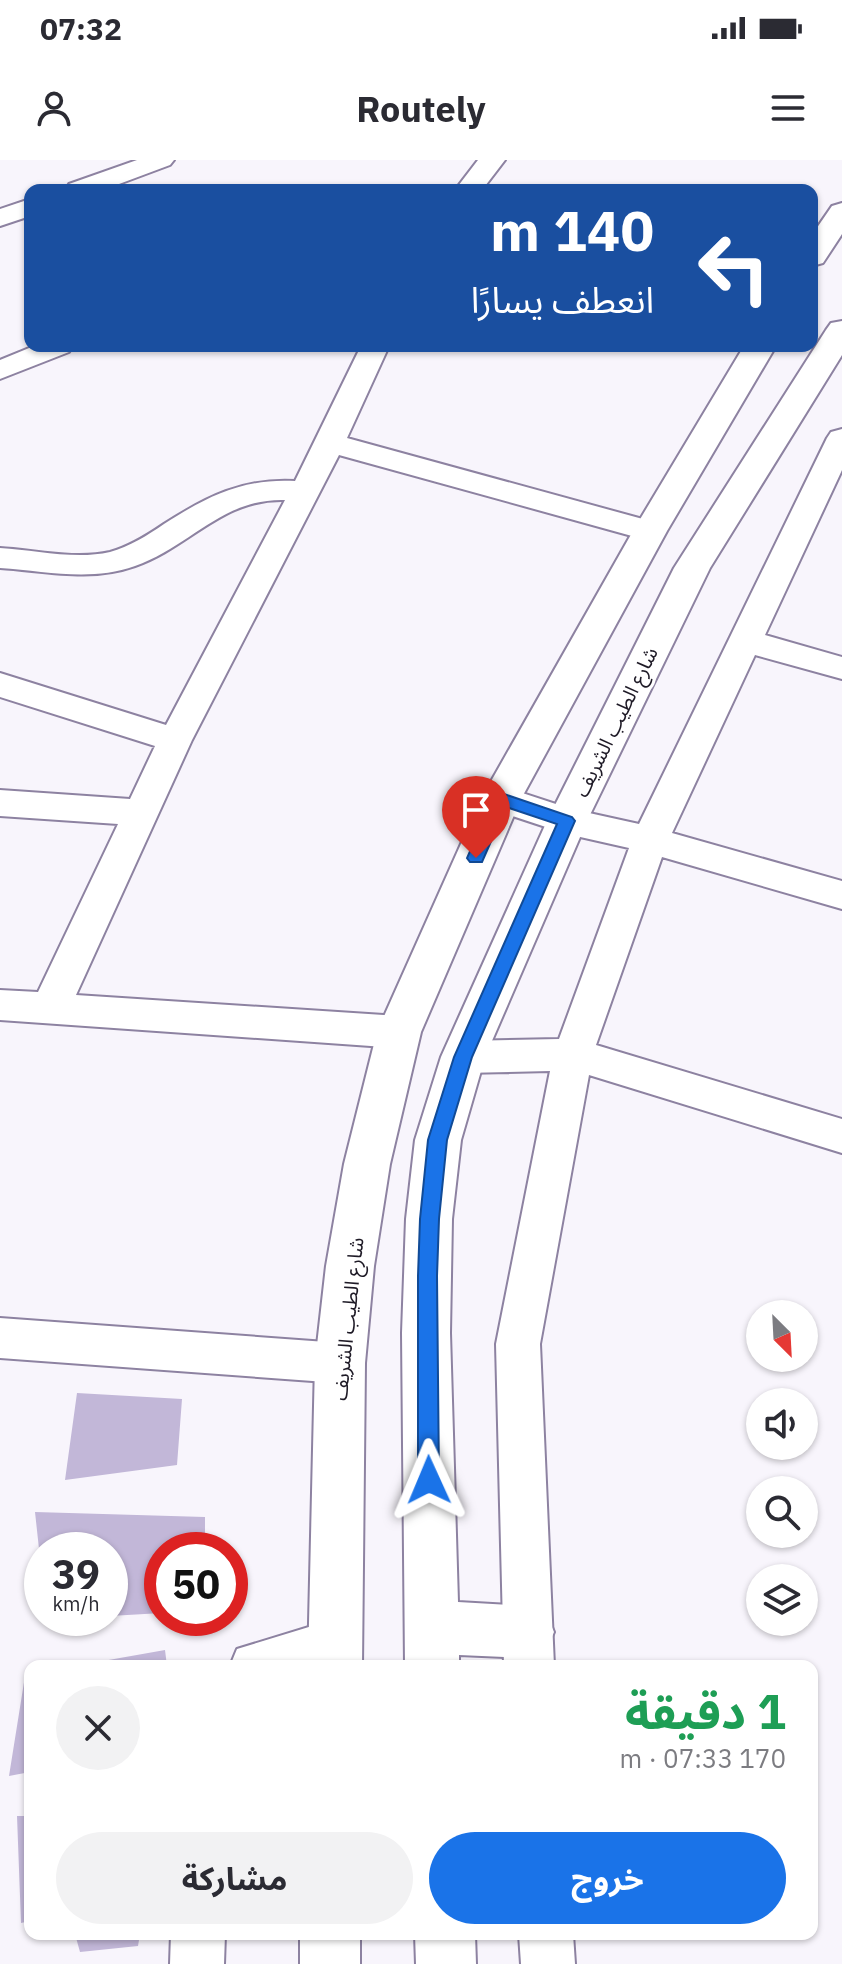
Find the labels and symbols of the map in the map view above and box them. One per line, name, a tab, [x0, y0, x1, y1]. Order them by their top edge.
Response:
street label: شارع الطيب الشريف	[567, 642, 665, 802]
pin	[442, 776, 510, 858]
street label: شارع الطيب الشريف	[325, 1236, 371, 1402]
north arrow	[746, 1300, 818, 1372]
position arrow	[387, 1438, 471, 1522]
speed limit sign: 50	[144, 1532, 248, 1636]

